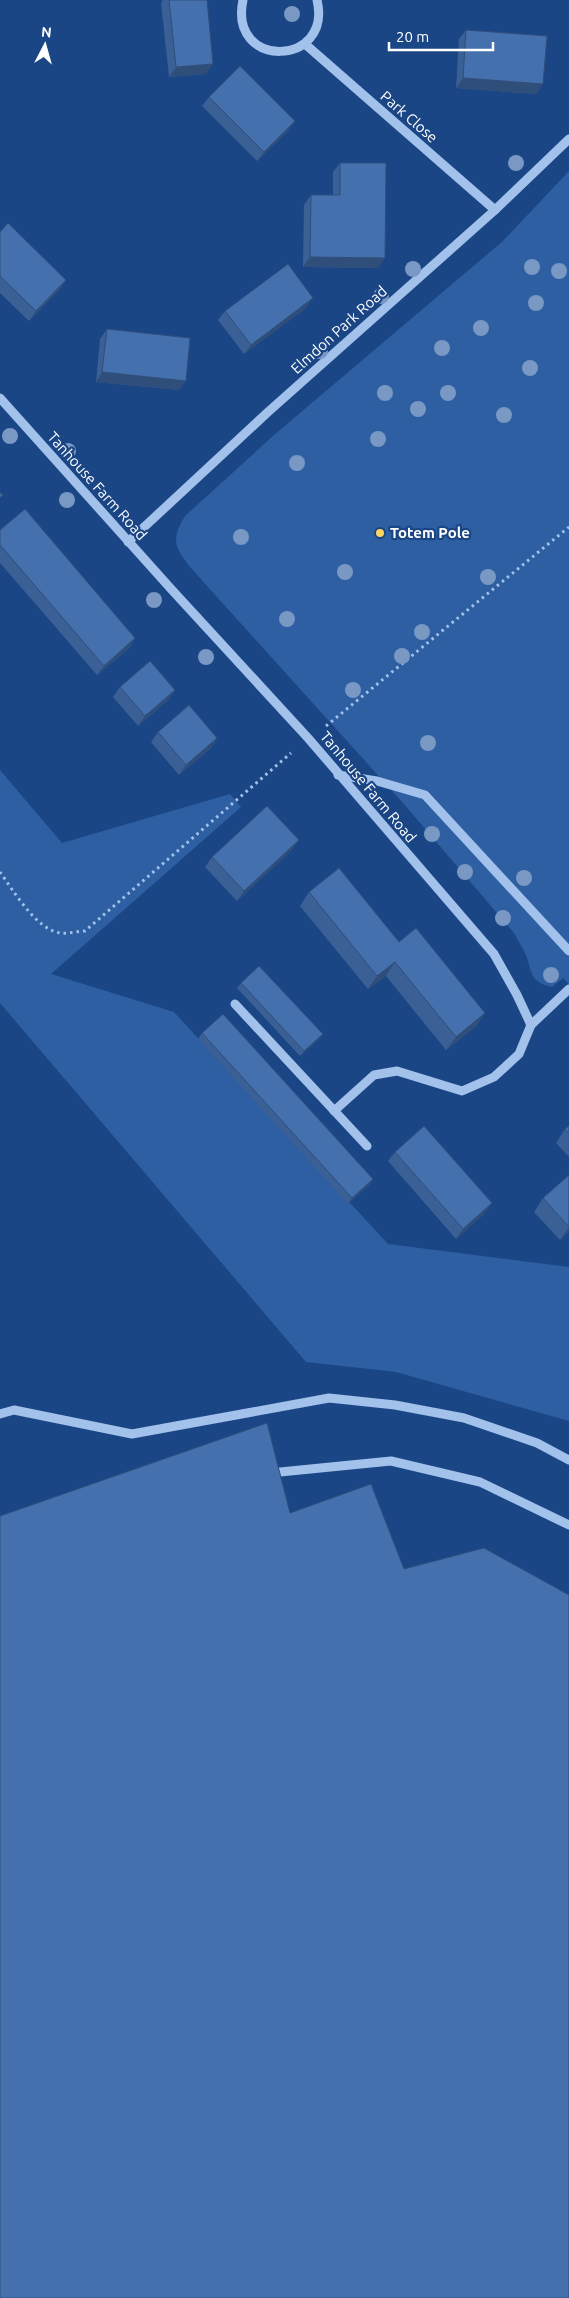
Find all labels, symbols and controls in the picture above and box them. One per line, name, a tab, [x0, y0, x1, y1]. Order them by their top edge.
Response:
north arrow	[20, 20, 70, 70]
scale bar	[389, 20, 493, 52]
text: N	[40, 24, 52, 41]
text: 20 m	[396, 28, 429, 45]
street label: Park Close	[377, 87, 441, 146]
street label: Elmdon Park Road	[287, 282, 390, 377]
street label: Tanhouse Farm Road	[44, 428, 150, 543]
place label: Totem Pole	[390, 524, 470, 541]
marker: Totem Pole	[374, 527, 386, 539]
street label: Tanhouse Farm Road	[317, 728, 420, 846]

